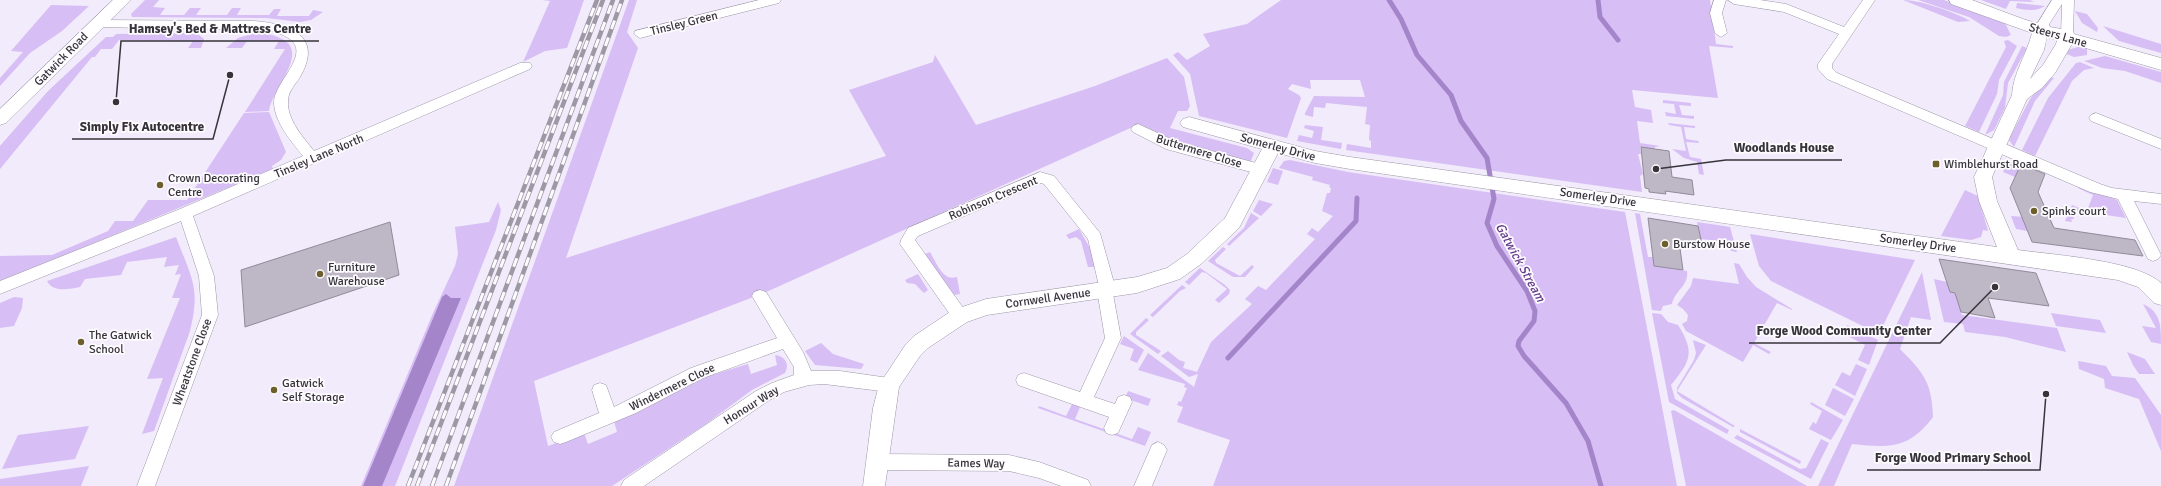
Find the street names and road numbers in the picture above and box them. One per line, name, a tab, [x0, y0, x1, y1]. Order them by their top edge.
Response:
street label: Tinsley Green	[649, 8, 719, 39]
street label: Steers Lane	[2027, 20, 2089, 51]
street label: Gatwick Road	[31, 29, 91, 89]
street label: Somerley Drive	[1239, 130, 1317, 165]
street label: Tinsley Lane North	[272, 131, 366, 182]
street label: Buttermere Close	[1154, 131, 1244, 172]
street label: Robinson Crescent	[946, 173, 1040, 224]
street label: Somerley Drive	[1559, 185, 1637, 210]
street label: Somerley Drive	[1879, 231, 1957, 256]
street label: Cornwell Avenue	[1005, 285, 1092, 312]
street label: Wheatstone Close	[170, 316, 215, 408]
street label: Windermere Close	[627, 360, 717, 415]
street label: Honour Way	[721, 382, 782, 428]
street label: Eames Way	[947, 455, 1005, 472]

